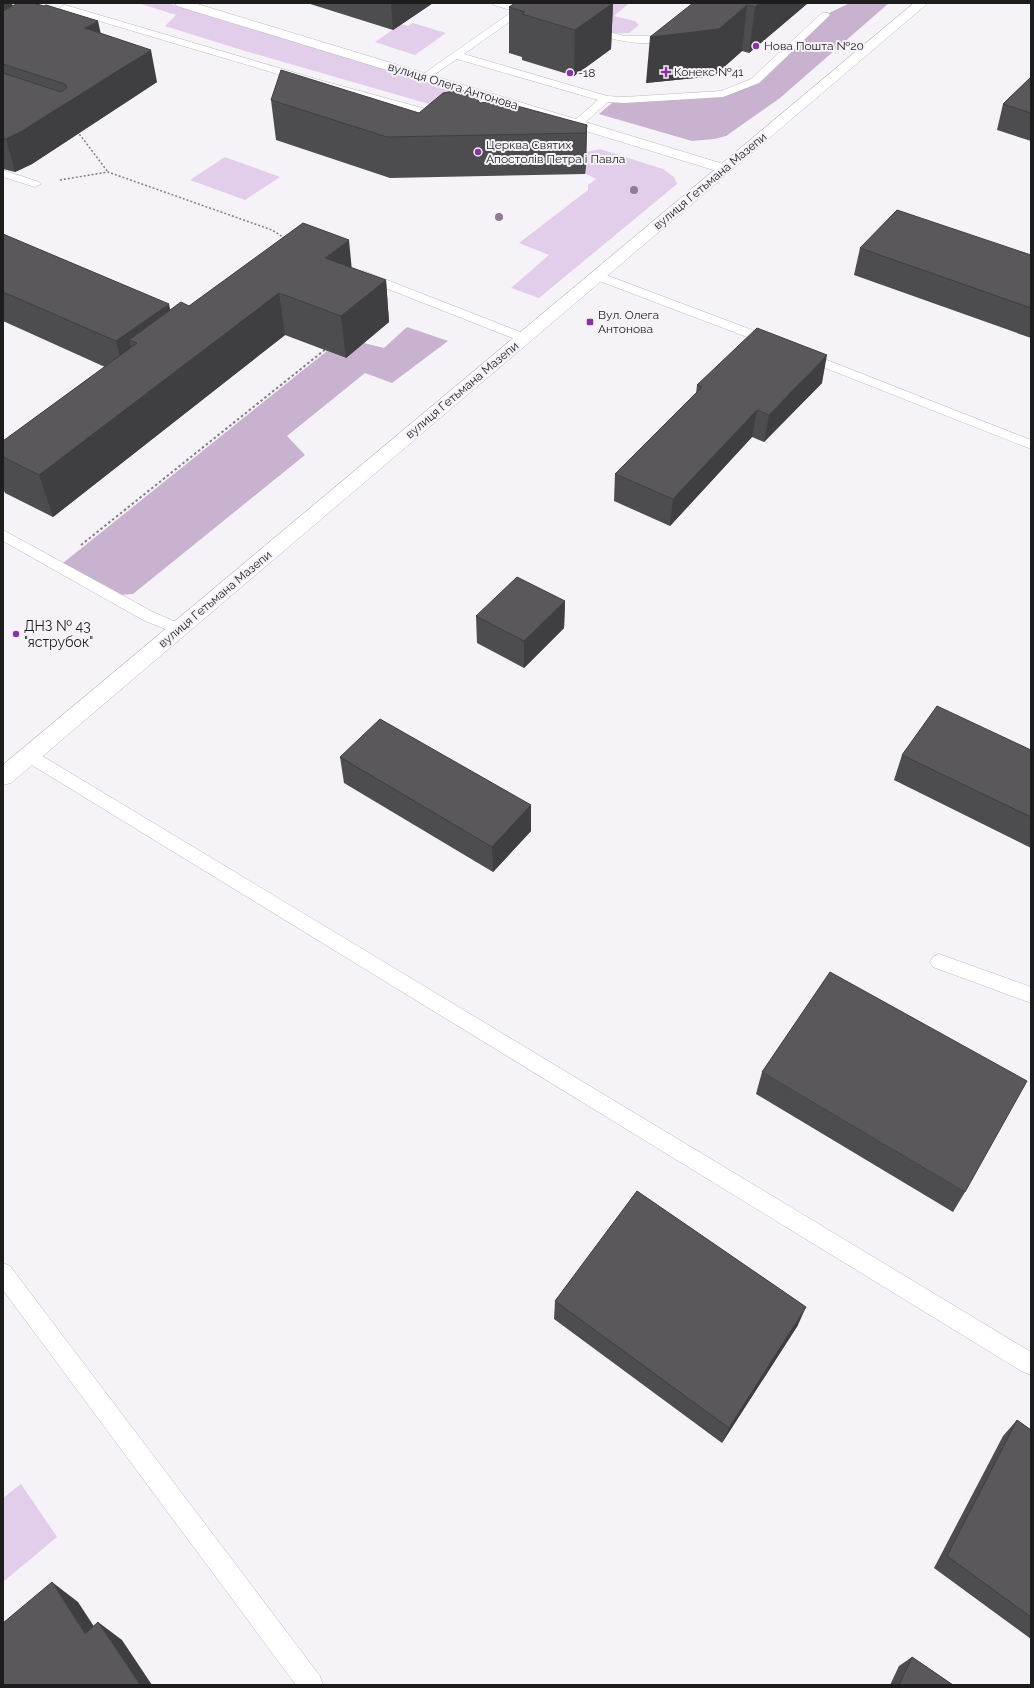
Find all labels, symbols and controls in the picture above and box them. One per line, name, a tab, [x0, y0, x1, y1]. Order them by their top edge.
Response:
place label: Нова Пошта №20	[764, 39, 864, 53]
marker: Нова Пошта №20	[751, 41, 761, 51]
street label: вулиця Олега Антонова	[386, 60, 520, 112]
place label: Конекс №41	[674, 65, 743, 79]
place label: -18	[578, 66, 595, 80]
marker: Конекс №41	[661, 67, 671, 77]
marker: -18	[565, 68, 575, 78]
street label: вулиця Гетьмана Мазепи	[651, 130, 769, 232]
place label: Церква Святих Апостолів Петра і Павла	[486, 138, 625, 166]
marker: Церква Святих Апостолів Петра і Павла	[473, 147, 483, 157]
place label: Вул. Олега Антонова	[598, 308, 659, 336]
marker: Вул. Олега Антонова	[585, 317, 595, 327]
street label: вулиця Гетьмана Мазепи	[403, 339, 521, 441]
street label: вулиця Гетьмана Мазепи	[156, 548, 274, 650]
place label: ДНЗ № 43 "яструбок"	[24, 618, 93, 650]
marker: ДНЗ № 43 "яструбок"	[11, 629, 21, 639]

